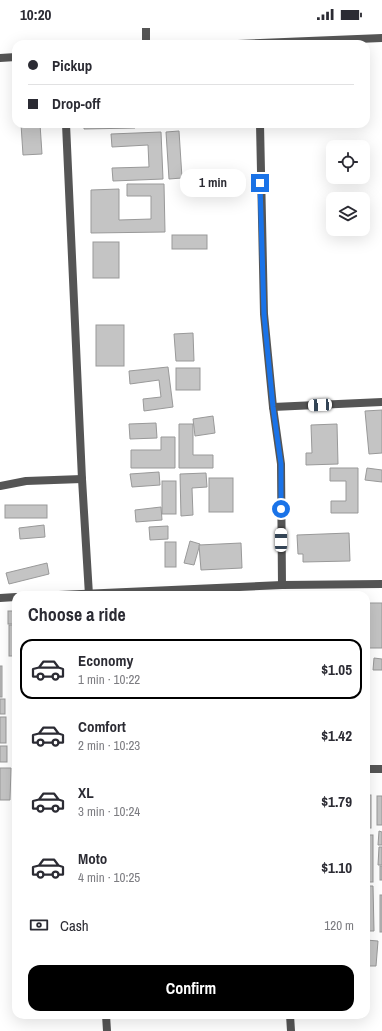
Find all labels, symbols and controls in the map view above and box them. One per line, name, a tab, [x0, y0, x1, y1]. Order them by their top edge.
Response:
text: 10:20	[20, 4, 51, 25]
text: Pickup	[52, 55, 92, 76]
text: Drop-off	[52, 93, 101, 114]
map controls	[326, 140, 370, 236]
button: locate	[326, 140, 370, 184]
callout: 1 min	[180, 169, 246, 197]
text: 1 min	[199, 174, 227, 191]
route end	[251, 174, 269, 192]
button: layers	[326, 192, 370, 236]
car	[308, 398, 332, 412]
route start	[272, 500, 290, 518]
car	[275, 528, 287, 552]
text: Choose a ride	[28, 602, 126, 627]
text: Economy	[78, 650, 133, 671]
icon: car	[30, 651, 66, 687]
text: $1.05	[321, 659, 352, 680]
text: 1 min · 10:22	[78, 671, 140, 688]
text: Comfort	[78, 716, 126, 737]
icon: car	[30, 717, 66, 753]
text: $1.42	[321, 725, 352, 746]
text: 2 min · 10:23	[78, 737, 140, 754]
text: XL	[78, 782, 94, 803]
icon: car	[30, 783, 66, 819]
text: $1.79	[321, 791, 352, 812]
text: 3 min · 10:24	[78, 803, 140, 820]
text: Moto	[78, 848, 107, 869]
icon: car	[30, 849, 66, 885]
text: $1.10	[321, 857, 352, 878]
text: 4 min · 10:25	[78, 869, 140, 886]
icon: cash	[28, 914, 50, 936]
text: Cash	[60, 915, 89, 936]
text: 120 m	[324, 917, 354, 934]
button: Confirm	[28, 965, 354, 1011]

